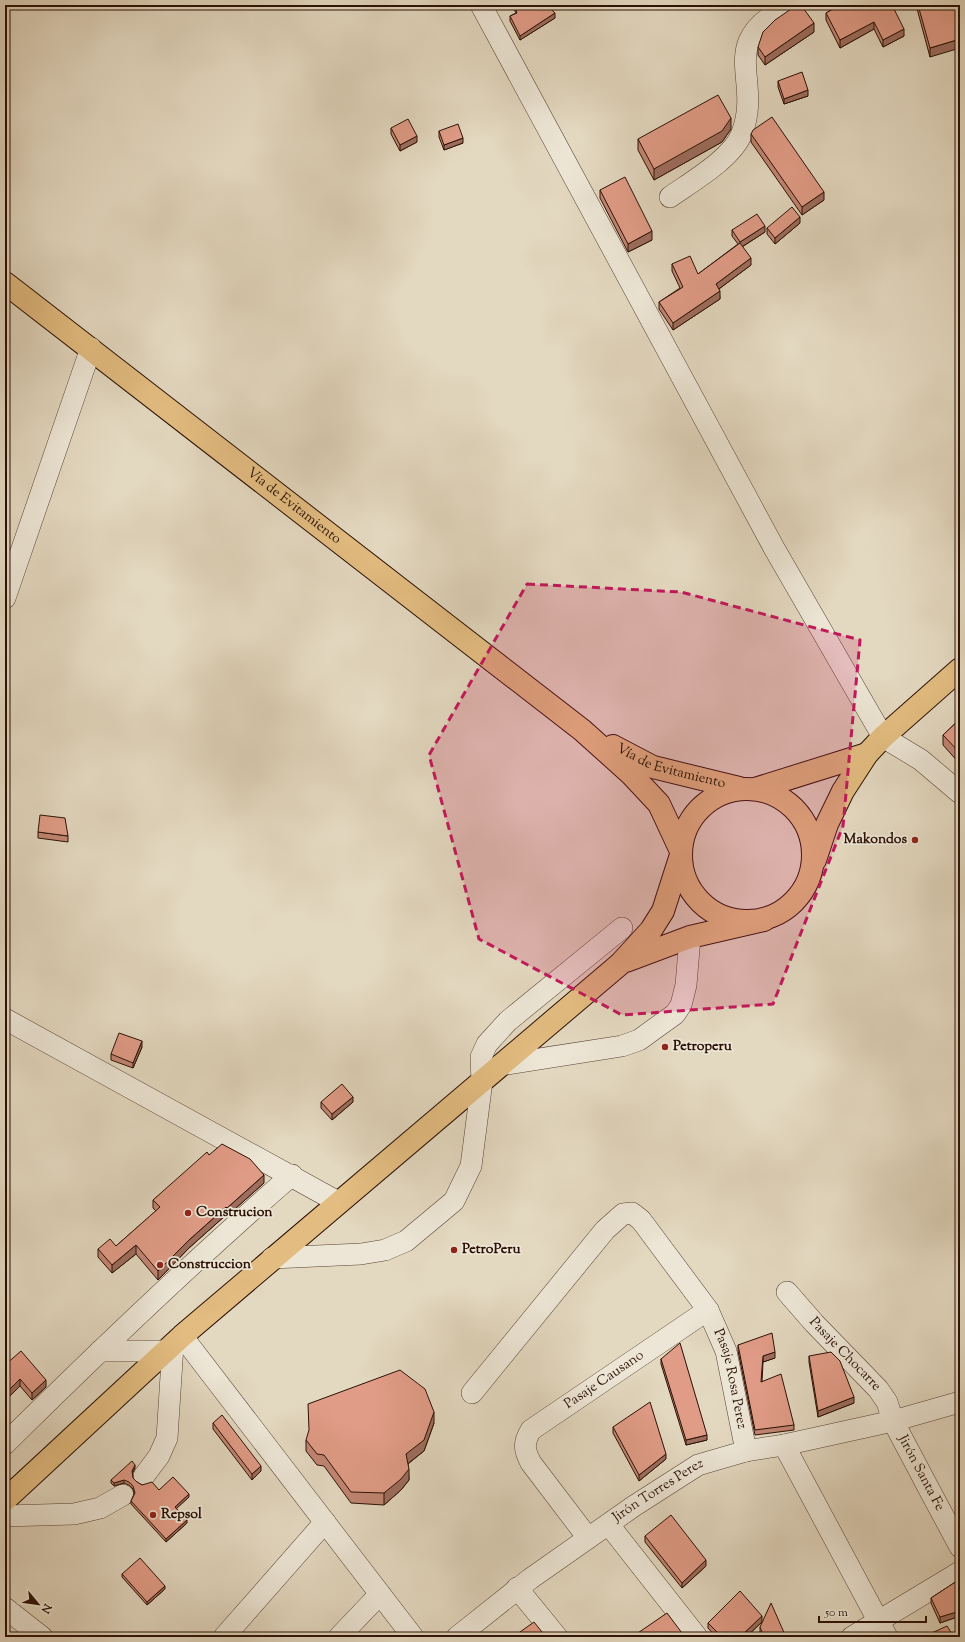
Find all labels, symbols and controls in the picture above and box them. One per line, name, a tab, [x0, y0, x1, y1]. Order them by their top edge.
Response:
street label: Vía de Evitamiento	[242, 463, 345, 550]
street label: Vía de Evitamiento	[612, 739, 728, 794]
place label: Makondos	[844, 830, 907, 850]
marker: Makondos	[910, 835, 920, 845]
place label: Petroperu	[673, 1037, 733, 1057]
marker: Petroperu	[660, 1042, 670, 1052]
place label: Construcion	[196, 1203, 273, 1223]
marker: Construcion	[183, 1208, 193, 1218]
place label: PetroPeru	[462, 1240, 522, 1260]
marker: PetroPeru	[449, 1245, 459, 1255]
place label: Construccion	[168, 1255, 252, 1275]
marker: Construccion	[155, 1260, 165, 1270]
street label: Pasaje Chocarre	[804, 1313, 885, 1396]
street label: Pasaje Rosa Perez	[708, 1326, 751, 1431]
street label: Pasaje Causano	[560, 1346, 649, 1415]
street label: Jirón Santa Fe	[892, 1431, 949, 1515]
street label: Jirón Torres Perez	[608, 1454, 706, 1528]
place label: Repsol	[161, 1505, 202, 1525]
marker: Repsol	[148, 1510, 158, 1520]
north arrow	[18, 1584, 58, 1624]
scale bar	[819, 1598, 926, 1624]
text: N	[37, 1600, 55, 1616]
text: 50 m	[824, 1604, 848, 1622]

